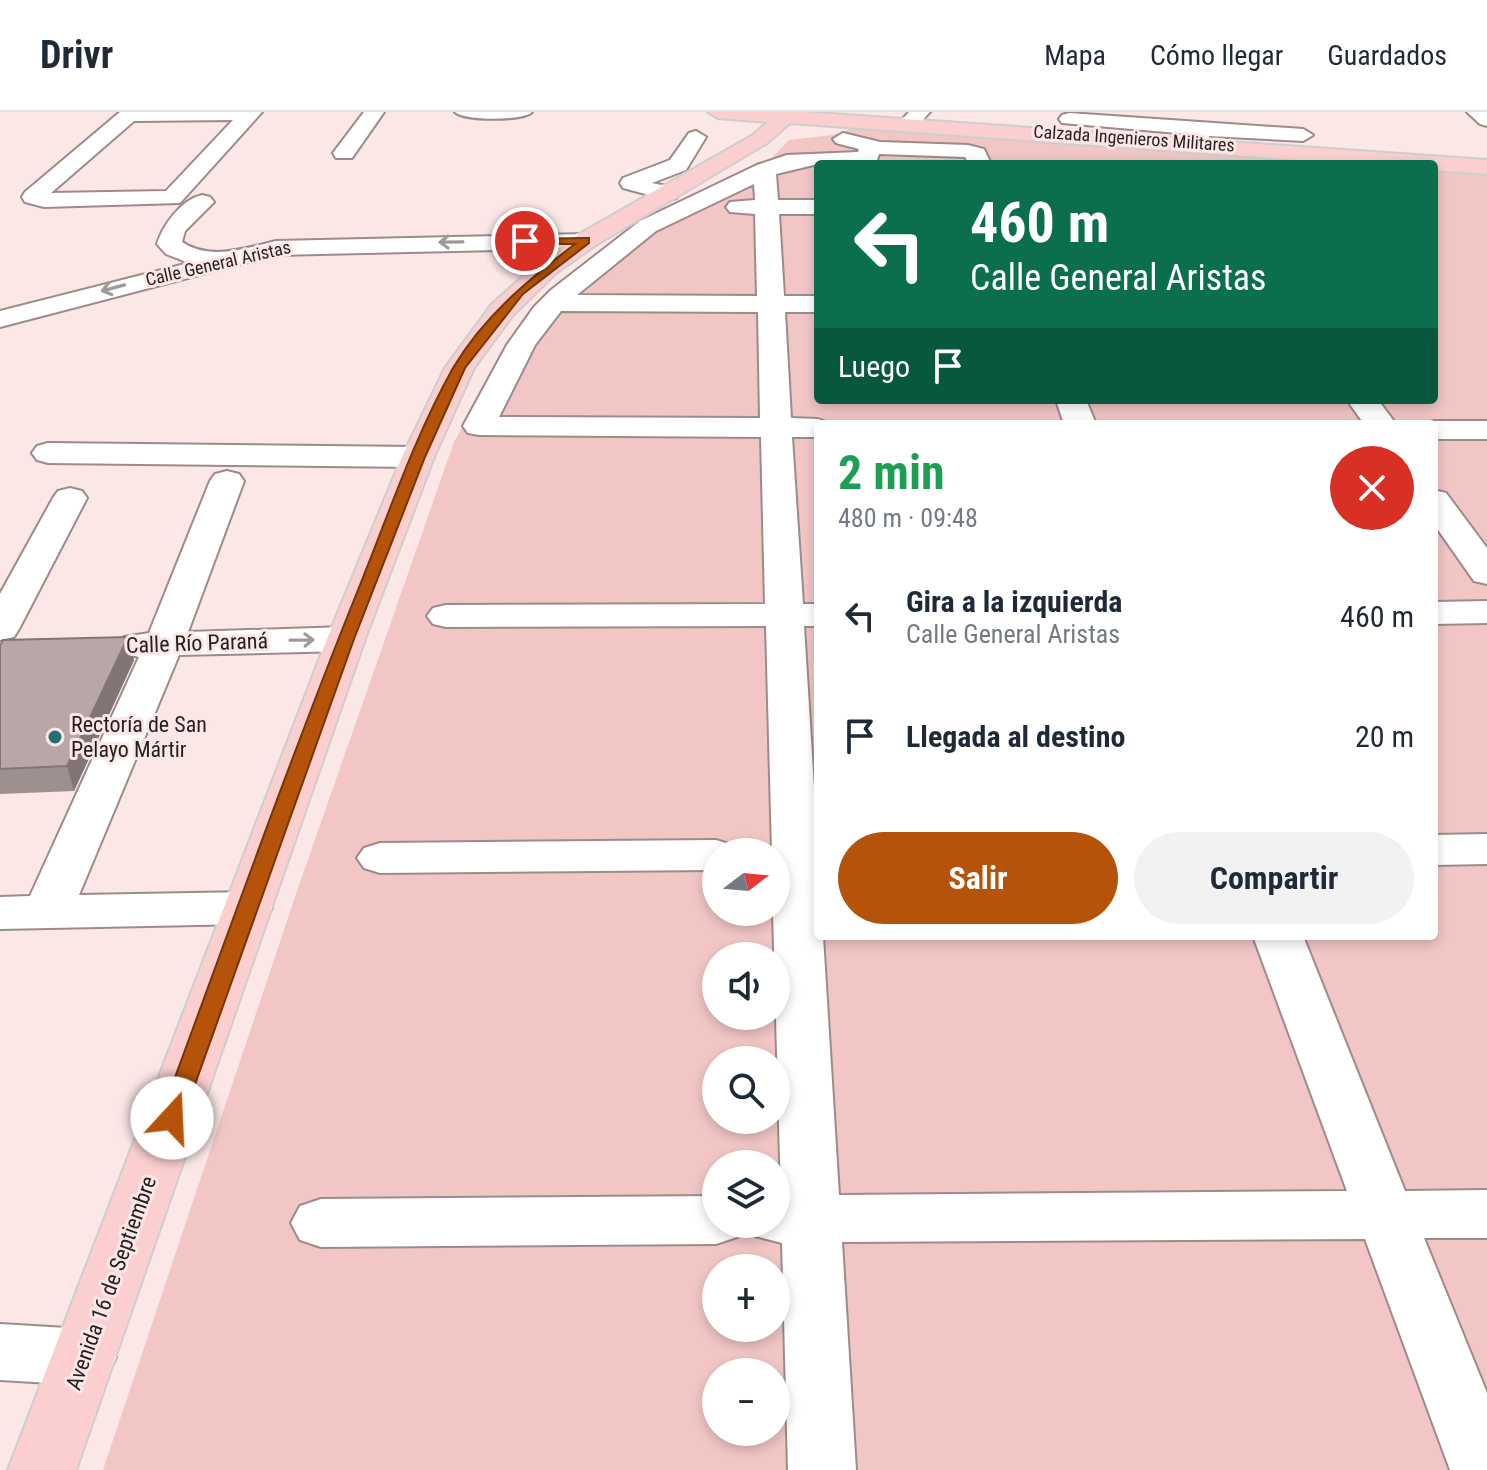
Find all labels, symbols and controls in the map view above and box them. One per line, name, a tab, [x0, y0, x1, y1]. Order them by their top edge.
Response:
text: Drivr	[40, 33, 113, 77]
text: Mapa	[1044, 39, 1106, 72]
text: Cómo llegar	[1150, 39, 1283, 72]
text: Guardados	[1327, 39, 1447, 72]
street label: Calzada Ingenieros Militares	[1033, 120, 1235, 156]
text: 460 m	[970, 190, 1109, 256]
icon: left	[838, 192, 942, 296]
pin	[491, 207, 559, 275]
icon: arrive	[503, 219, 547, 263]
one-way arrow	[438, 235, 465, 250]
street label: Calle General Aristas	[143, 236, 293, 290]
text: Calle General Aristas	[970, 257, 1267, 299]
one-way arrow	[100, 282, 126, 297]
icon: arrive	[926, 344, 970, 388]
text: Luego	[838, 349, 910, 384]
text: 2 min	[838, 444, 945, 501]
button: close	[1330, 446, 1414, 530]
text: 480 m · 09:48	[838, 503, 978, 533]
text: Gira a la izquierda	[906, 584, 1122, 619]
icon: left	[838, 594, 882, 638]
text: 460 m	[1340, 599, 1414, 634]
text: Calle General Aristas	[906, 619, 1120, 649]
street label: Calle Río Paraná	[126, 628, 268, 658]
one-way arrow	[288, 633, 315, 648]
place label: Rectoría de San Pelayo Mártir	[71, 712, 207, 762]
icon: arrive	[838, 714, 882, 758]
text: Llegada al destino	[906, 719, 1125, 754]
text: 20 m	[1355, 719, 1414, 754]
marker: Rectoría de San Pelayo Mártir	[46, 728, 64, 746]
button: Salir	[838, 832, 1118, 924]
button: Compartir	[1134, 832, 1414, 924]
north arrow	[702, 838, 790, 926]
map controls	[702, 838, 790, 1446]
button: sound	[702, 942, 790, 1030]
button: search	[702, 1046, 790, 1134]
position arrow	[130, 1076, 214, 1160]
button: layers	[702, 1150, 790, 1238]
street label: Avenida 16 de Septiembre	[61, 1173, 161, 1393]
button: +	[702, 1254, 790, 1342]
button: −	[702, 1358, 790, 1446]

